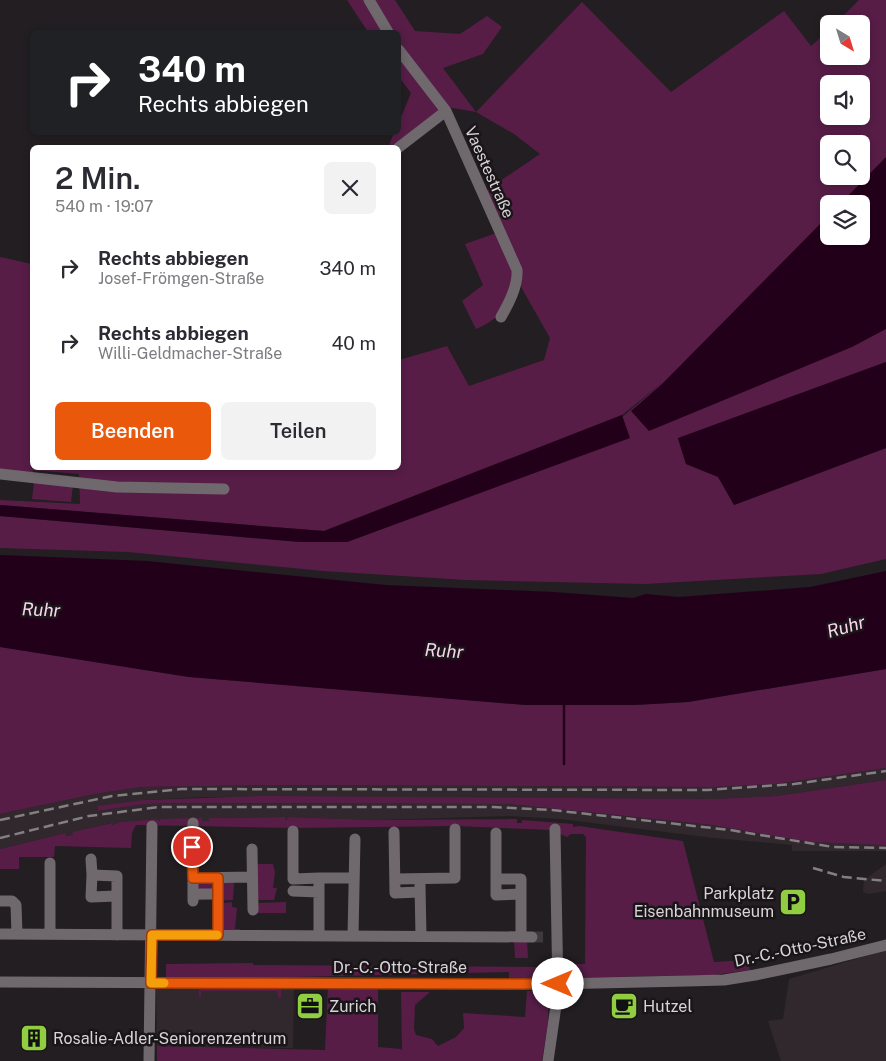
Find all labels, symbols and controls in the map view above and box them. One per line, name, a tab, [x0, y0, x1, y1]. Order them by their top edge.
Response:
north arrow	[820, 15, 870, 65]
map controls	[820, 15, 870, 245]
text: 340 m	[138, 49, 246, 90]
icon: right	[55, 50, 120, 115]
button: sound	[820, 75, 870, 125]
text: Rechts abbiegen	[138, 91, 309, 117]
street label: Vaestestraße	[461, 123, 518, 221]
button: search	[820, 135, 870, 185]
text: 2 Min.	[55, 160, 141, 196]
button: close	[324, 162, 376, 214]
button: layers	[820, 195, 870, 245]
text: 540 m · 19:07	[55, 197, 153, 216]
text: Rechts abbiegen	[98, 247, 249, 269]
icon: right	[55, 254, 83, 282]
text: 340 m	[319, 257, 376, 279]
text: Josef-Frömgen-Straße	[98, 269, 264, 288]
text: Rechts abbiegen	[98, 322, 249, 344]
icon: right	[55, 329, 83, 357]
text: 40 m	[331, 332, 376, 354]
text: Willi-Geldmacher-Straße	[98, 344, 282, 363]
button: Beenden	[55, 402, 211, 460]
button: Teilen	[221, 402, 376, 460]
water label: Ruhr	[21, 598, 61, 621]
water label: Ruhr	[824, 611, 868, 642]
water label: Ruhr	[424, 639, 464, 662]
pin	[171, 826, 213, 868]
icon: arrive	[178, 833, 206, 861]
place label: Parkplatz Eisenbahnmuseum	[634, 884, 774, 921]
parking icon: Parkplatz Eisenbahnmuseum	[778, 887, 808, 917]
street label: Dr.-C.-Otto-Straße	[732, 924, 868, 971]
position arrow	[531, 957, 583, 1009]
street label: Dr.-C.-Otto-Straße	[333, 958, 467, 977]
office icon: Zurich	[295, 991, 325, 1021]
cafe icon: Hutzel	[609, 991, 639, 1021]
place label: Zurich	[329, 997, 377, 1016]
place label: Hutzel	[643, 997, 692, 1016]
building icon: Rosalie-Adler-Seniorenzentrum	[19, 1023, 49, 1053]
place label: Rosalie-Adler-Seniorenzentrum	[53, 1029, 286, 1048]

